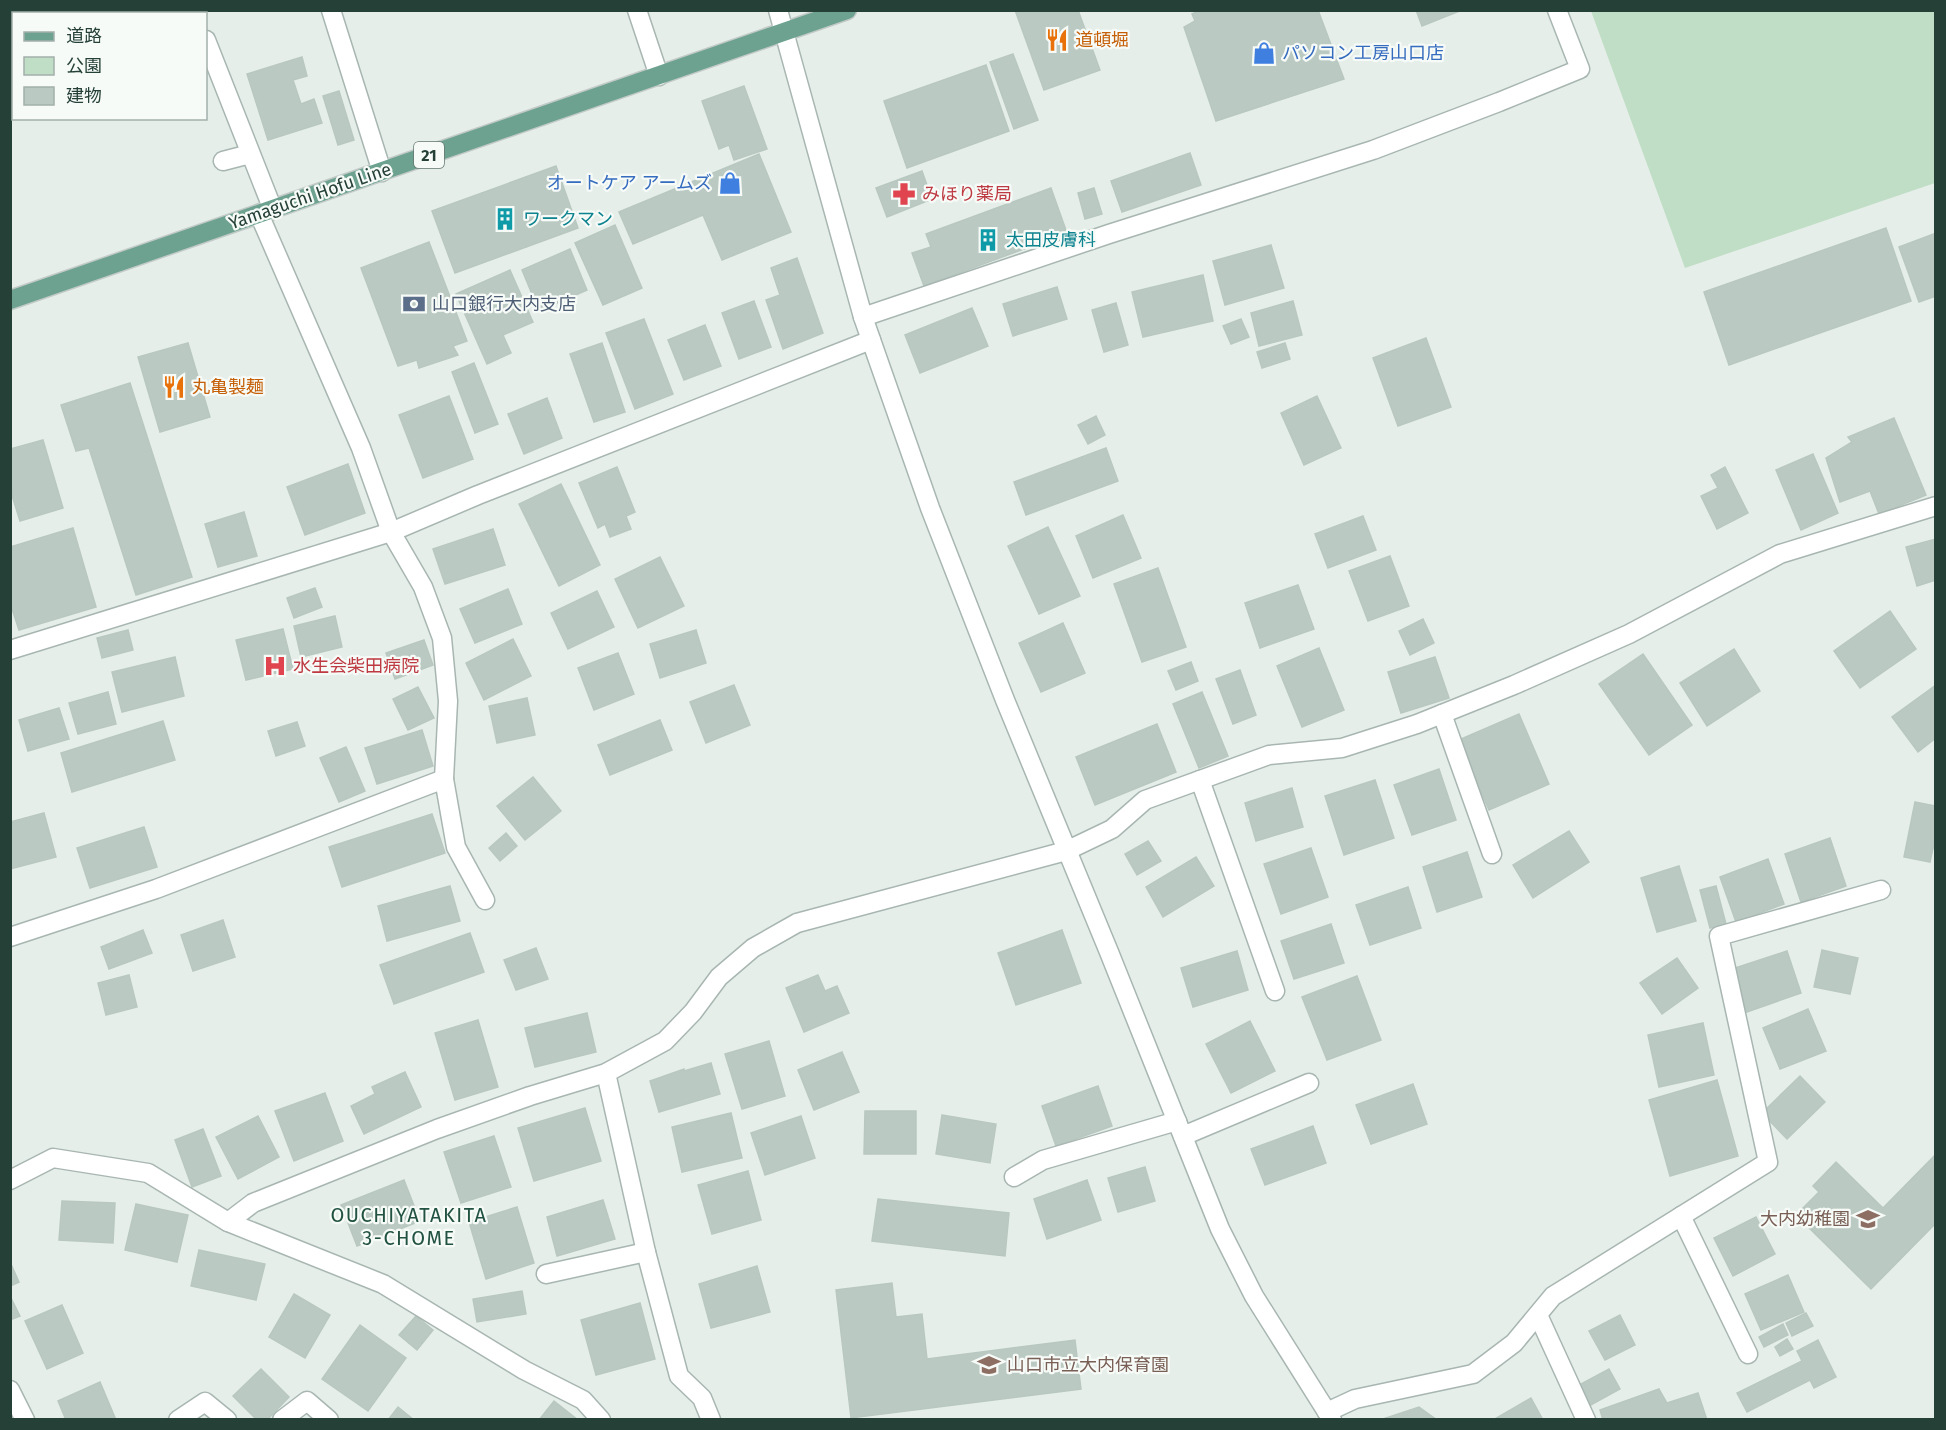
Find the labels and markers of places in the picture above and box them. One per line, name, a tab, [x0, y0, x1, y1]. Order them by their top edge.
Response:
restaurant icon: 道頓堀	[1044, 27, 1070, 53]
place label: 道頓堀	[1075, 29, 1129, 51]
shop icon: パソコン工房山口店	[1251, 40, 1277, 66]
place label: パソコン工房山口店	[1282, 42, 1444, 64]
shop icon: オートケア アームズ	[717, 170, 743, 196]
place label: オートケア アームズ	[547, 172, 712, 194]
pharmacy icon: みほり薬局	[891, 181, 917, 207]
place label: みほり薬局	[922, 183, 1012, 205]
building icon: ワークマン	[492, 206, 518, 232]
place label: ワークマン	[523, 208, 613, 230]
building icon: 太田皮膚科	[975, 227, 1001, 253]
place label: 太田皮膚科	[1006, 229, 1096, 251]
bank icon: 山口銀行大内支店	[401, 291, 427, 317]
place label: 山口銀行大内支店	[432, 293, 576, 315]
restaurant icon: 丸亀製麺	[161, 374, 187, 400]
place label: 丸亀製麺	[192, 376, 264, 398]
hospital icon: 水生会柴田病院	[262, 653, 288, 679]
place label: 水生会柴田病院	[293, 655, 419, 677]
school or university icon: 大内幼稚園	[1855, 1206, 1881, 1232]
place label: 大内幼稚園	[1760, 1208, 1850, 1230]
school or university icon: 山口市立大内保育園	[976, 1352, 1002, 1378]
place label: 山口市立大内保育園	[1007, 1354, 1169, 1376]

